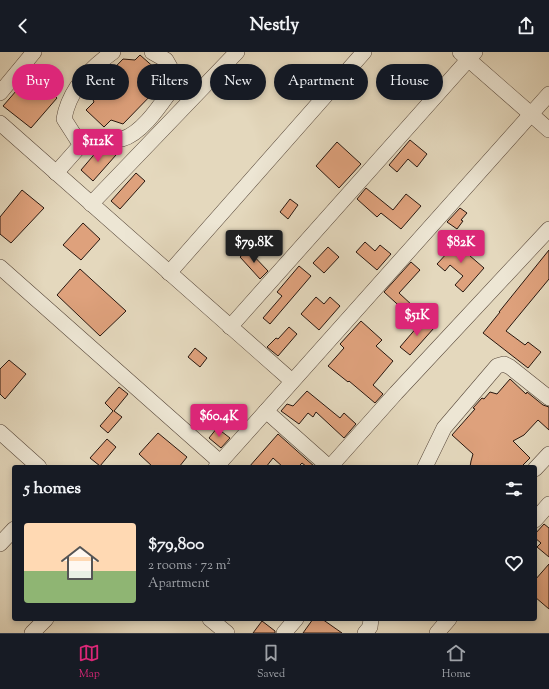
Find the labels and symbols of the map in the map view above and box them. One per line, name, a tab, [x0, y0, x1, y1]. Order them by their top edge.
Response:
pin: $112K	[70, 129, 126, 163]
pin: $79.8K	[221, 230, 287, 264]
pin: $82K	[437, 230, 485, 264]
pin: $51K	[393, 303, 441, 337]
pin: $60.4K	[186, 404, 252, 438]

